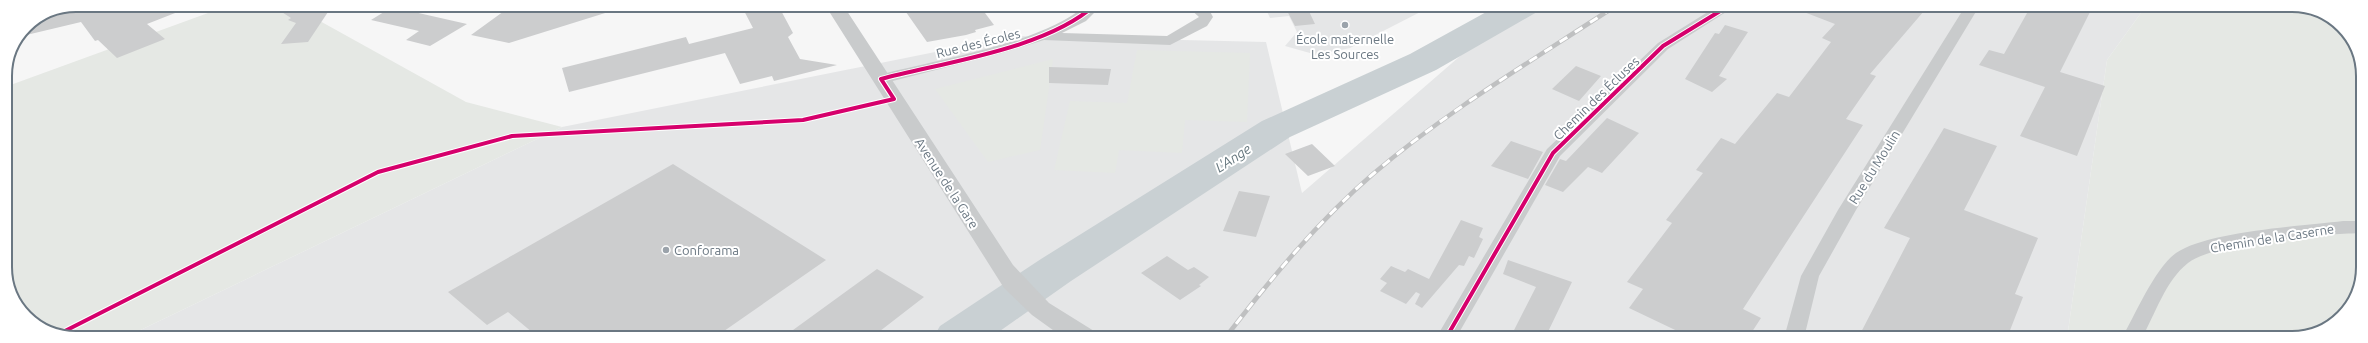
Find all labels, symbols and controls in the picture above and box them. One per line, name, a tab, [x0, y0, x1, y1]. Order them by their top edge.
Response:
marker: École maternelle Les Sources	[1340, 20, 1350, 30]
street label: Rue des Écoles	[934, 25, 1022, 60]
place label: École maternelle Les Sources	[1296, 31, 1394, 61]
street label: Chemin des Écluses	[1550, 53, 1642, 142]
street label: Rue du Moulin	[1846, 128, 1902, 206]
street label: Avenue de la Gare	[913, 135, 981, 231]
water label: L'Ange	[1212, 141, 1254, 175]
street label: Chemin de la Caserne	[2209, 221, 2335, 255]
place label: Conforama	[674, 243, 739, 257]
marker: Conforama	[661, 245, 671, 255]

